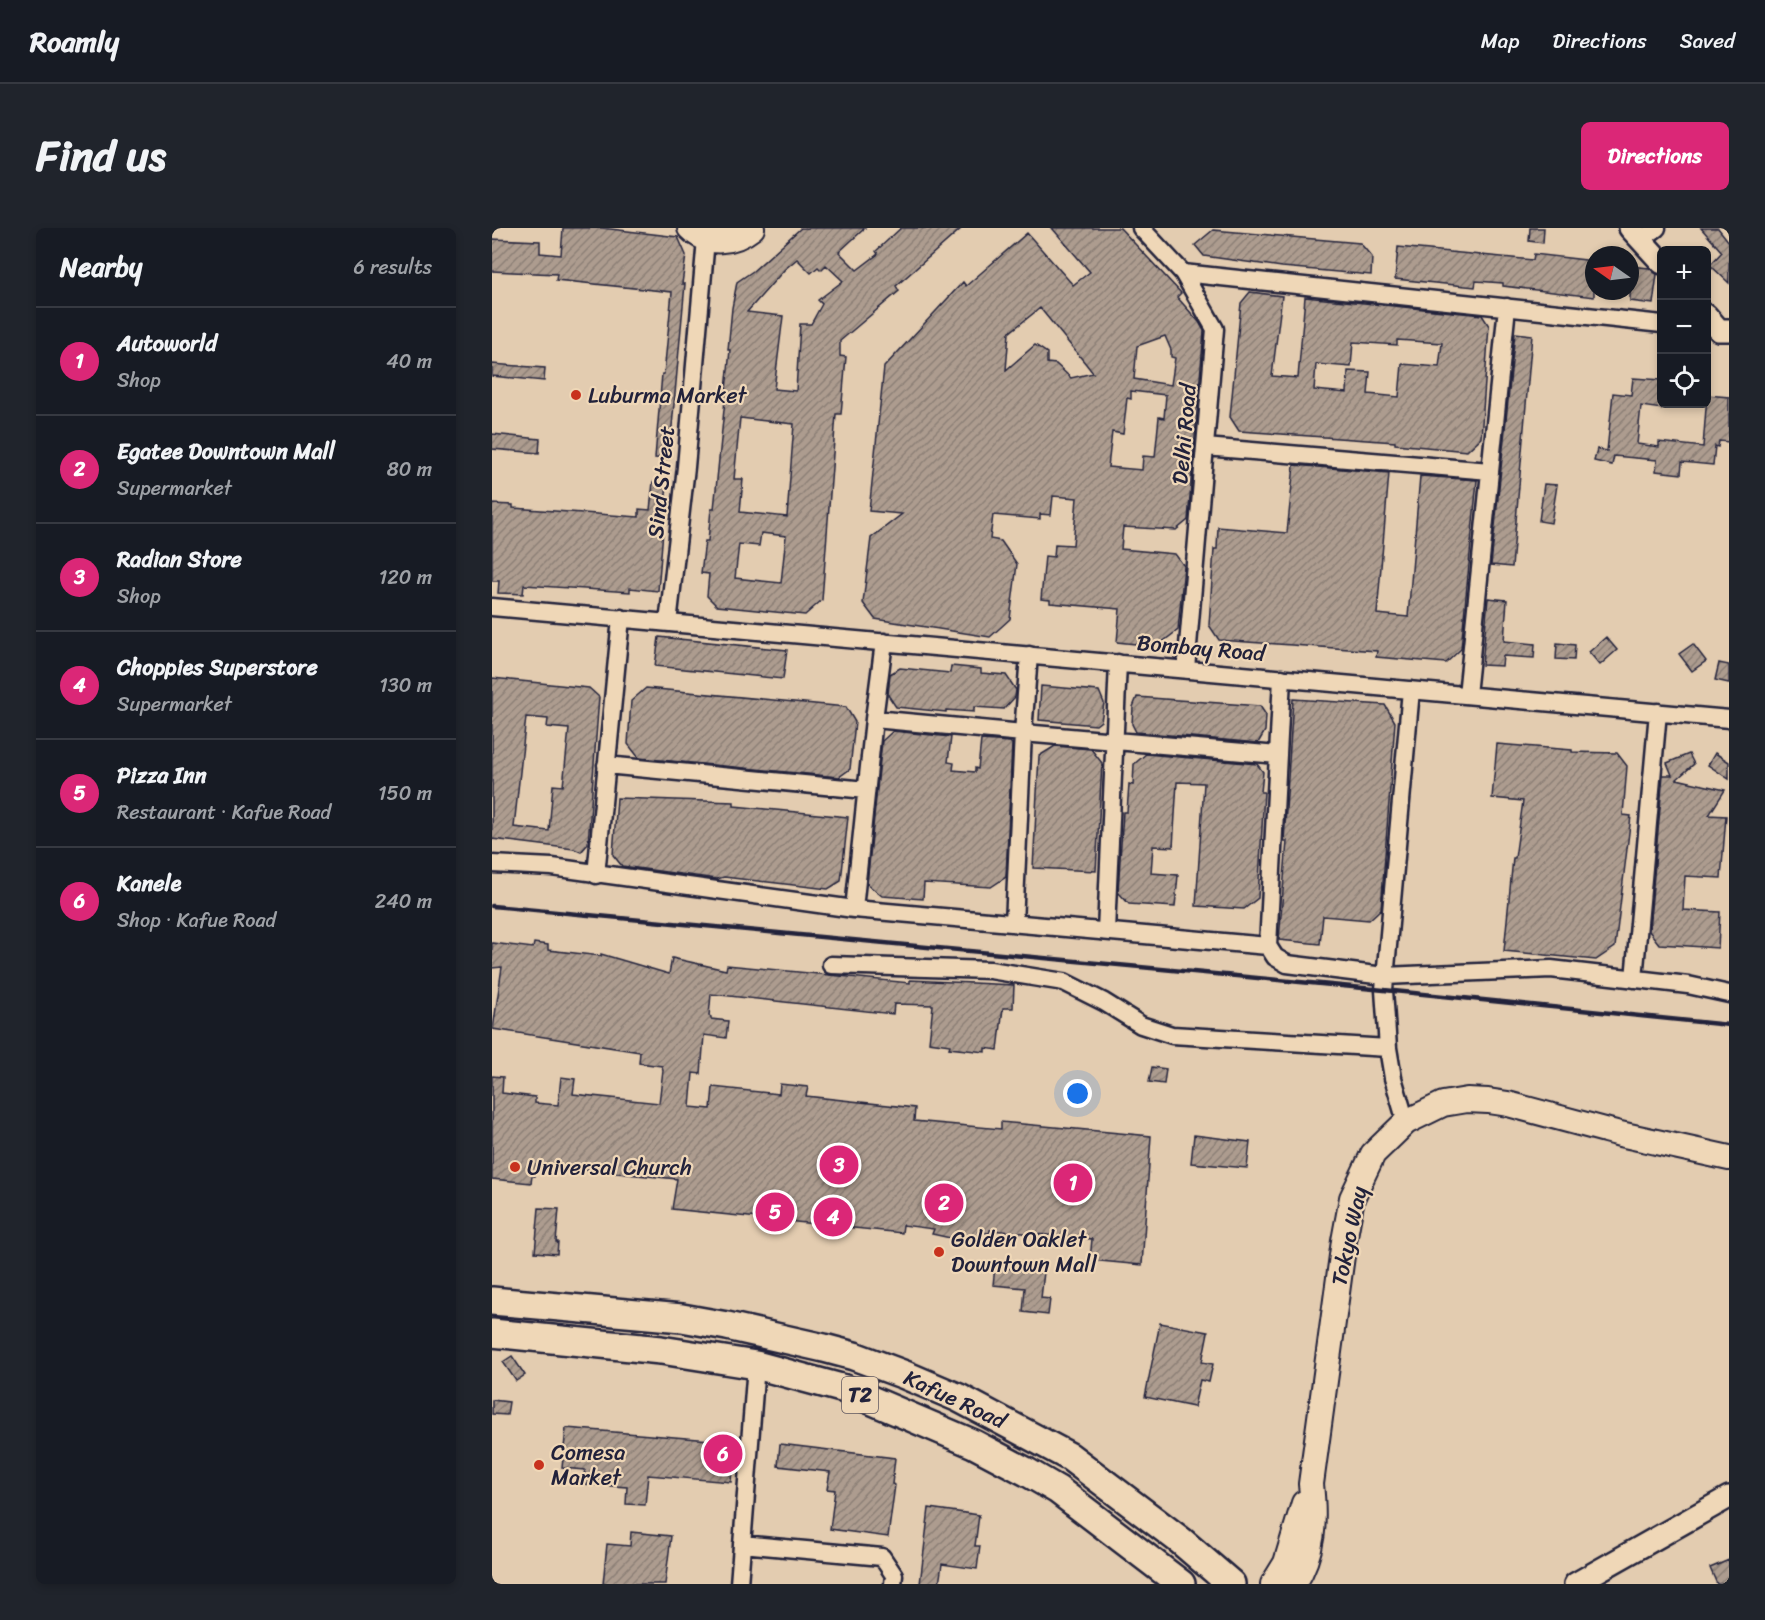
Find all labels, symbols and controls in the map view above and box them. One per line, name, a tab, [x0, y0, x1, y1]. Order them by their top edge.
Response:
text: Roamly	[30, 17, 119, 66]
text: Map	[1481, 22, 1519, 60]
text: Directions	[1552, 22, 1647, 60]
text: Saved	[1680, 22, 1735, 60]
text: Find us	[36, 119, 166, 193]
button: Directions	[1581, 122, 1729, 190]
text: Nearby	[60, 244, 142, 290]
north arrow	[1585, 246, 1639, 300]
map controls	[1657, 246, 1711, 408]
button: +	[1657, 246, 1711, 300]
text: 6 results	[353, 250, 432, 285]
button: −	[1657, 300, 1711, 354]
text: Autoworld	[117, 324, 217, 363]
text: 1	[75, 344, 84, 379]
text: 40 m	[386, 344, 432, 379]
button: locate	[1657, 354, 1711, 408]
text: Shop	[117, 363, 161, 398]
place label: Luburma Market	[588, 376, 748, 415]
street label: Delhi Road	[1160, 381, 1208, 486]
marker: Luburma Market	[569, 388, 583, 402]
street label: Sind Street	[636, 423, 686, 540]
text: Egatee Downtown Mall	[117, 432, 335, 471]
text: 2	[74, 452, 85, 487]
text: 80 m	[387, 452, 432, 487]
text: Supermarket	[117, 471, 232, 506]
text: Radian Store	[117, 540, 242, 579]
text: 3	[74, 560, 85, 595]
text: 120 m	[379, 560, 432, 595]
text: Shop	[117, 579, 161, 614]
street label: Bombay Road	[1135, 623, 1268, 673]
text: Choppies Superstore	[117, 648, 318, 687]
text: 4	[73, 668, 86, 703]
text: 130 m	[379, 668, 432, 703]
text: Supermarket	[117, 687, 232, 722]
text: Pizza Inn	[117, 756, 207, 795]
text: 5	[73, 776, 86, 811]
text: 150 m	[378, 776, 432, 811]
text: Restaurant · Kafue Road	[117, 795, 331, 830]
text: Kanele	[117, 864, 181, 903]
text: 6	[74, 884, 85, 919]
text: 240 m	[375, 884, 432, 919]
text: Shop · Kafue Road	[117, 903, 276, 938]
your location	[1063, 1079, 1092, 1108]
pin: 3	[820, 1142, 858, 1188]
place label: Universal Church	[527, 1148, 692, 1187]
marker: Universal Church	[508, 1160, 522, 1174]
pin: 1	[1054, 1160, 1092, 1206]
pin: 2	[924, 1180, 964, 1226]
street label: Tokyo Way	[1319, 1182, 1379, 1289]
pin: 5	[756, 1190, 794, 1234]
pin: 4	[814, 1194, 852, 1240]
place label: Golden Oaklet Downtown Mall	[951, 1220, 1097, 1284]
marker: Golden Oaklet Downtown Mall	[932, 1245, 946, 1259]
street label: Kafue Road	[897, 1358, 1014, 1440]
road number: T2	[842, 1377, 878, 1413]
pin: 6	[704, 1432, 742, 1476]
place label: Comesa Market	[551, 1433, 625, 1497]
marker: Comesa Market	[532, 1458, 546, 1472]

